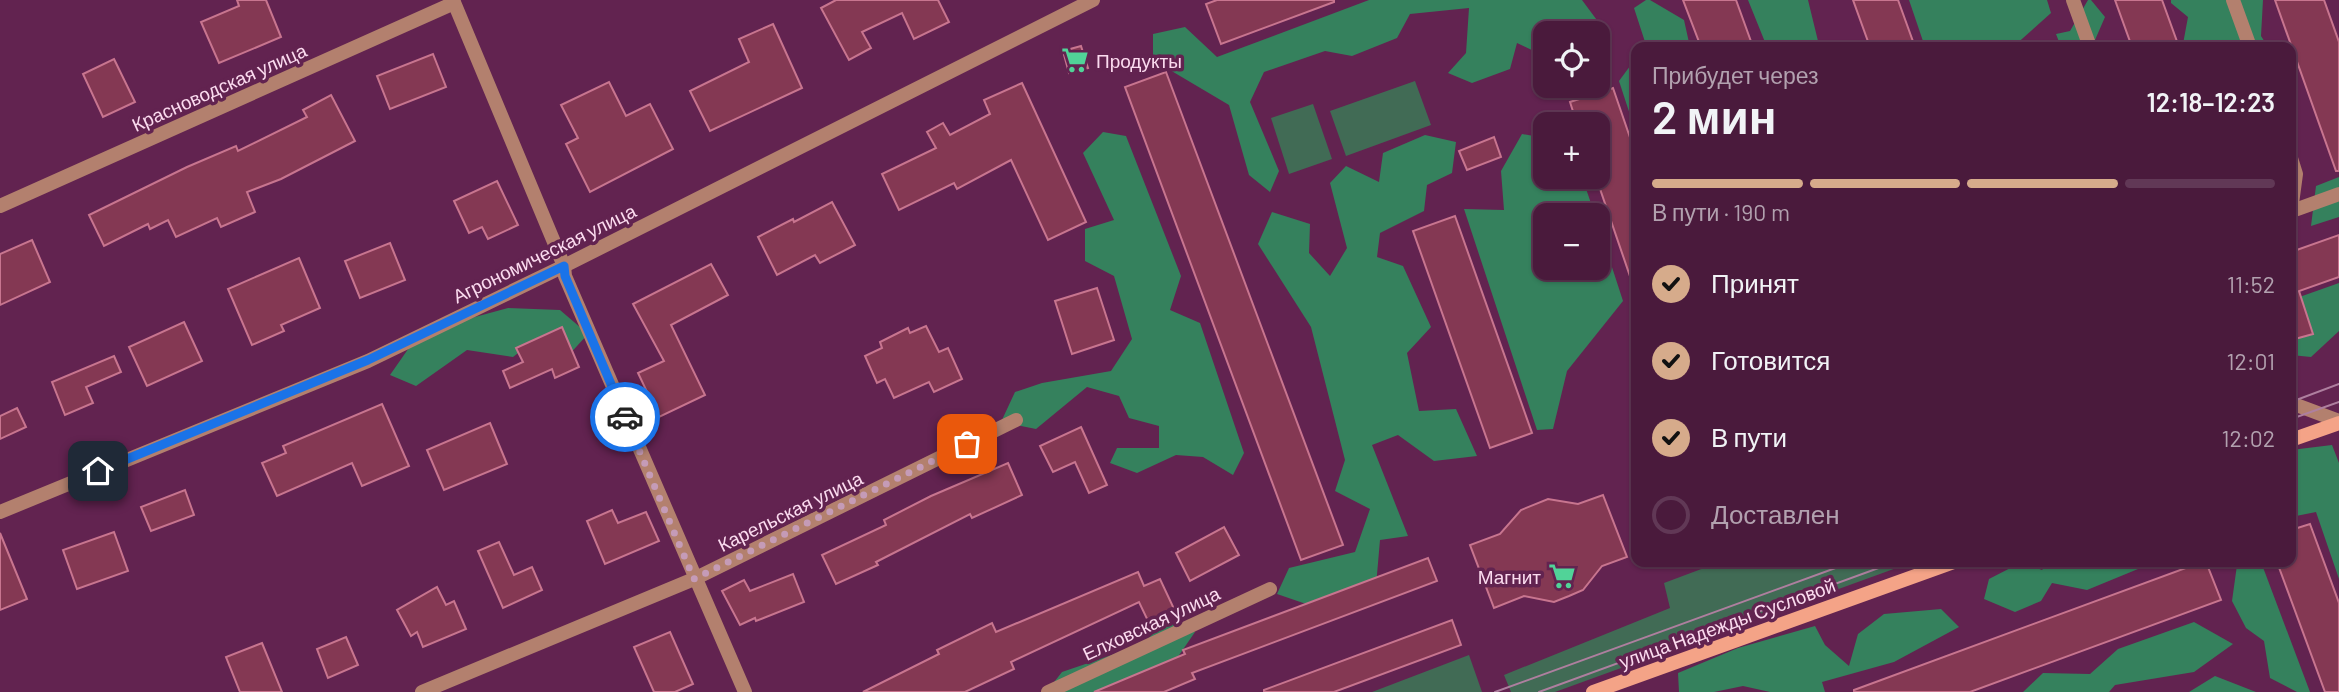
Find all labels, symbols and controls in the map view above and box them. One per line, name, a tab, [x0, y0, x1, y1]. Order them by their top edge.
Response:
map controls	[1533, 21, 1610, 280]
button: locate	[1533, 21, 1610, 98]
street label: Красноводская улица	[128, 38, 310, 136]
supermarket icon: Продукты	[1060, 45, 1090, 75]
place label: Продукты	[1096, 49, 1182, 72]
text: Прибудет через	[1652, 61, 1819, 89]
text: 12:18–12:23	[2147, 86, 2275, 117]
text: 2 мин	[1652, 88, 1777, 143]
button: +	[1533, 112, 1610, 189]
street label: Агрономическая улица	[449, 198, 640, 307]
text: В пути · 190 m	[1652, 198, 1790, 226]
button: −	[1533, 203, 1610, 280]
icon: check	[1652, 265, 1690, 303]
text: Принят	[1711, 267, 1799, 298]
text: 11:52	[2227, 270, 2275, 298]
icon: check	[1652, 342, 1690, 380]
text: Готовится	[1711, 344, 1830, 375]
text: 12:01	[2226, 347, 2275, 375]
courier	[590, 382, 660, 452]
icon: car	[606, 398, 644, 436]
pin	[937, 414, 997, 474]
icon: check	[1652, 419, 1690, 457]
text: В пути	[1711, 421, 1787, 452]
text: 12:02	[2222, 424, 2275, 452]
icon: bag	[948, 425, 986, 463]
pin	[68, 441, 128, 501]
icon: home	[79, 452, 117, 490]
street label: Карельская улица	[714, 466, 867, 556]
text: Доставлен	[1711, 498, 1840, 529]
supermarket icon: Магнит	[1547, 561, 1577, 591]
place label: Магнит	[1478, 565, 1541, 588]
street label: улица Надежды Сусловой	[1616, 573, 1838, 673]
street label: Елховская улица	[1079, 581, 1224, 665]

